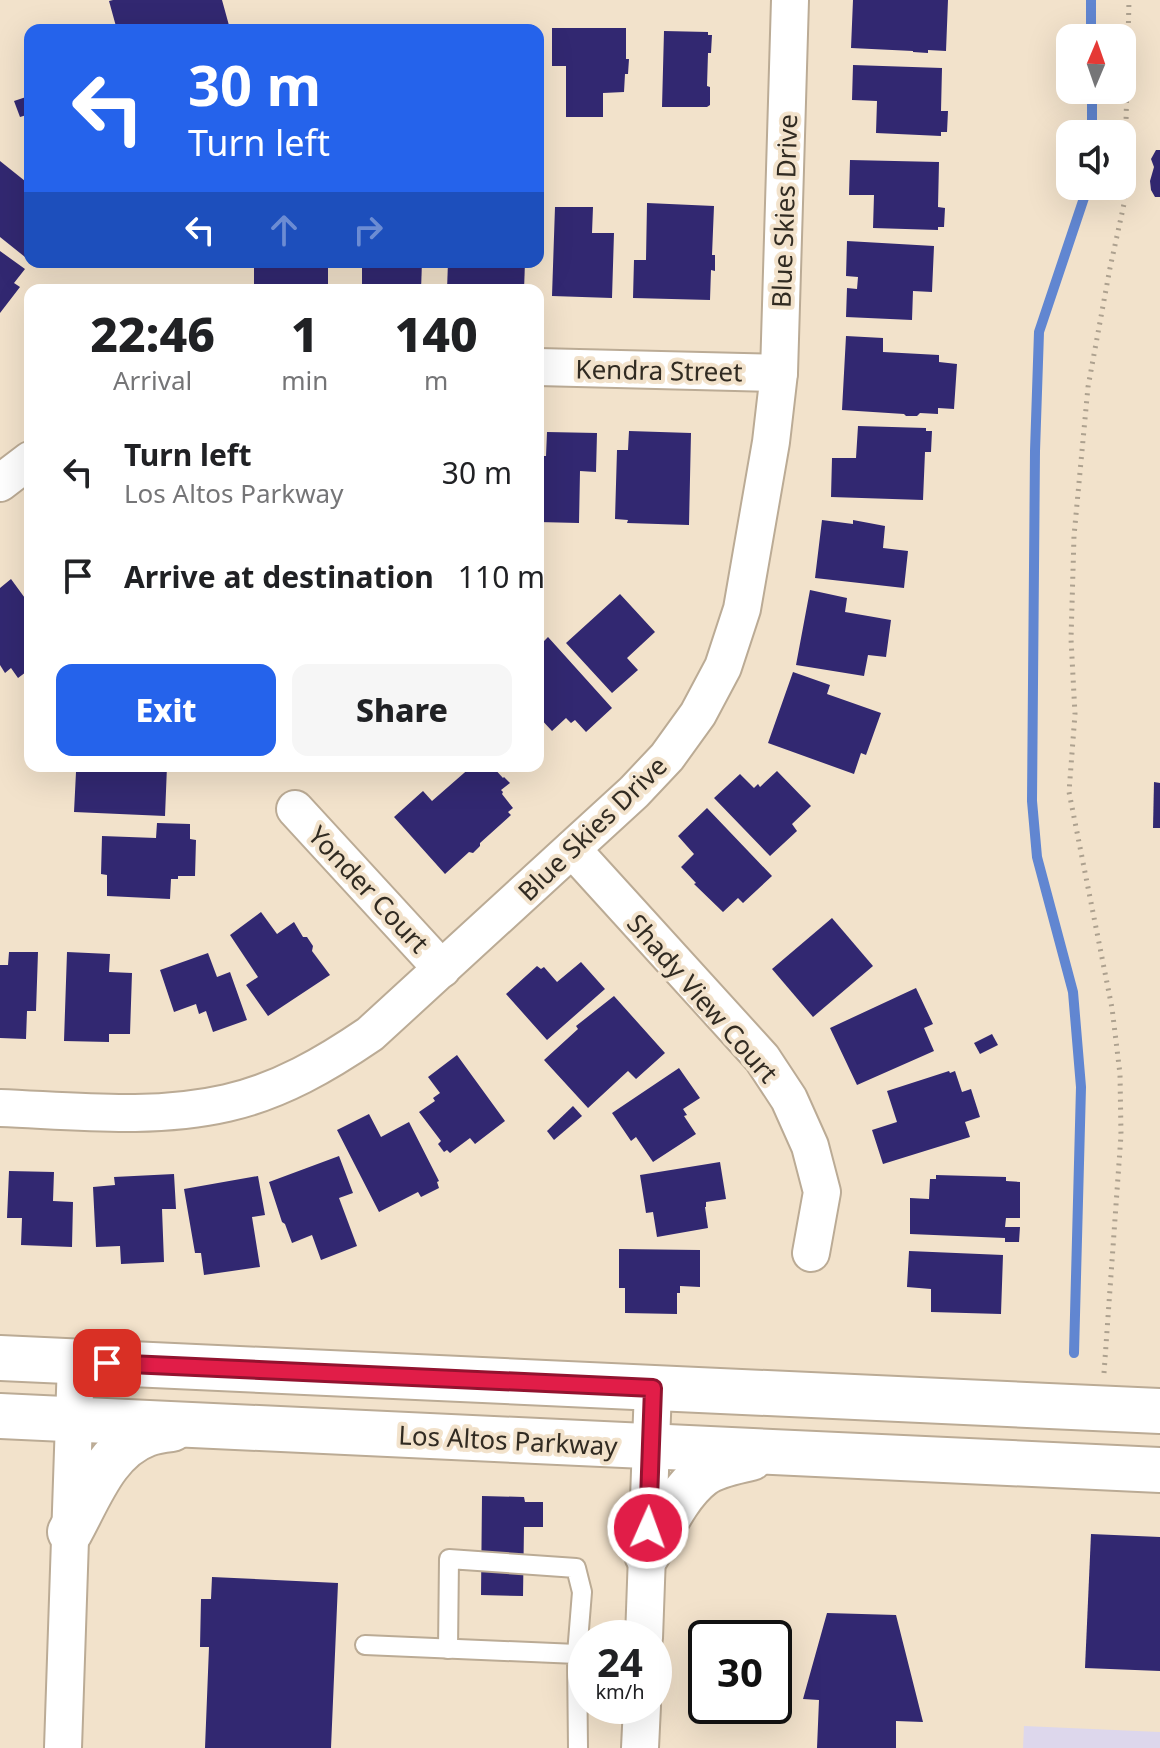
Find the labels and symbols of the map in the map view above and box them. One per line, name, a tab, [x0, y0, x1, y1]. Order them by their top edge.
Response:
north arrow	[1056, 24, 1136, 104]
street label: Blue Skies Drive	[763, 113, 805, 309]
street label: Kendra Street	[575, 351, 743, 389]
street label: Blue Skies Drive	[510, 748, 674, 908]
street label: Yonder Court	[301, 818, 437, 960]
street label: Shady View Court	[620, 906, 786, 1090]
pin	[73, 1329, 141, 1397]
street label: Los Altos Parkway	[397, 1416, 619, 1464]
position arrow	[606, 1486, 690, 1570]
speed limit sign: 30	[688, 1620, 792, 1724]

